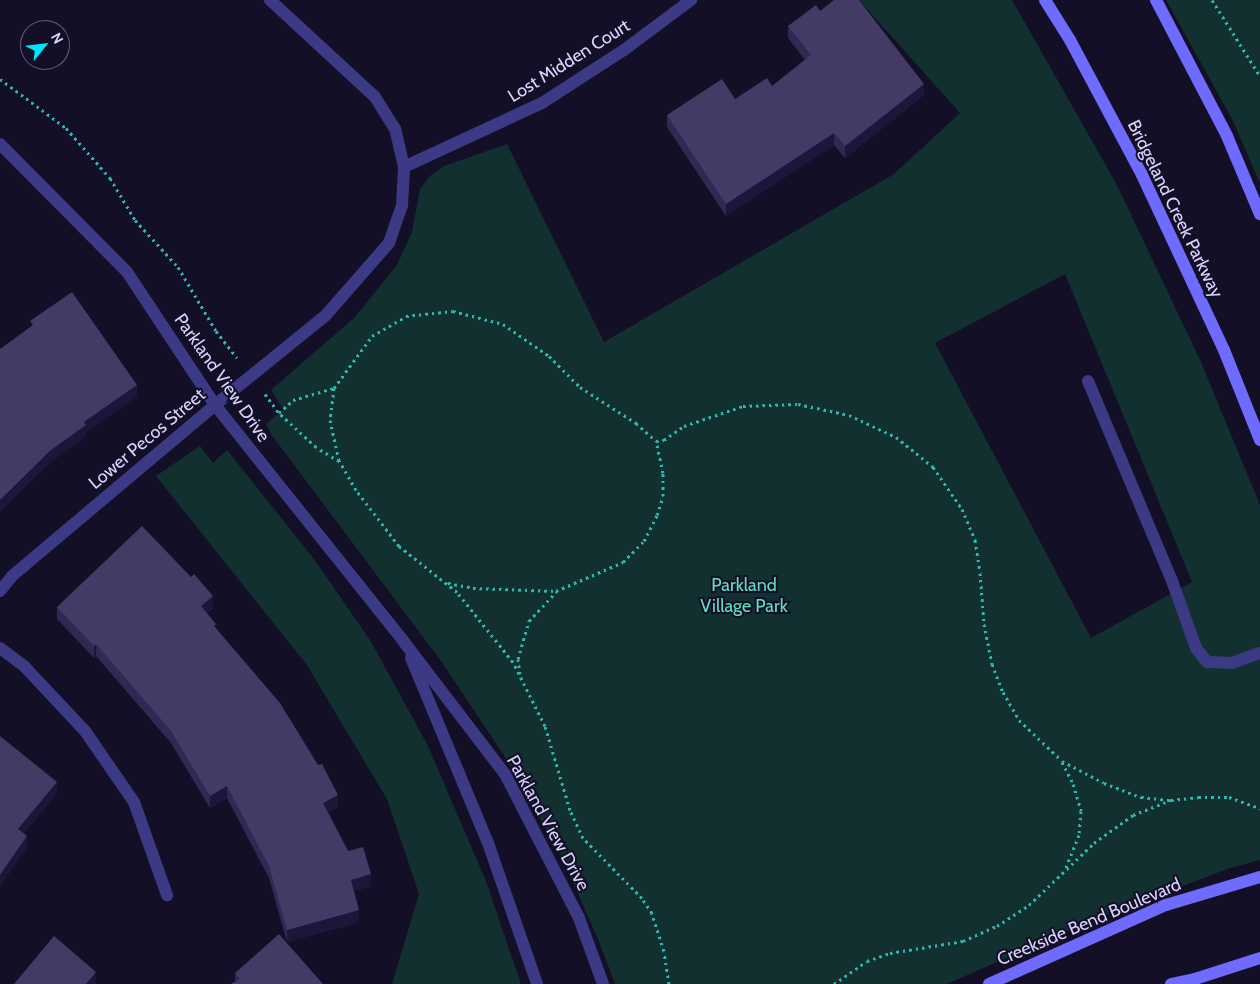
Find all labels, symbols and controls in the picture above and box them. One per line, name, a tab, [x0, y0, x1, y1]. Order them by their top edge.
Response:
street label: Lost Midden Court	[504, 15, 634, 107]
north arrow	[20, 20, 70, 70]
text: N	[47, 30, 68, 47]
street label: Bridgeland Creek Parkway	[1123, 117, 1227, 301]
street label: Parkland View Drive	[170, 310, 274, 446]
street label: Lower Pecos Street	[84, 384, 210, 494]
park label: Parkland Village Park	[700, 575, 788, 618]
street label: Parkland View Drive	[502, 751, 594, 895]
street label: Creekside Bend Boulevard	[994, 873, 1184, 971]

